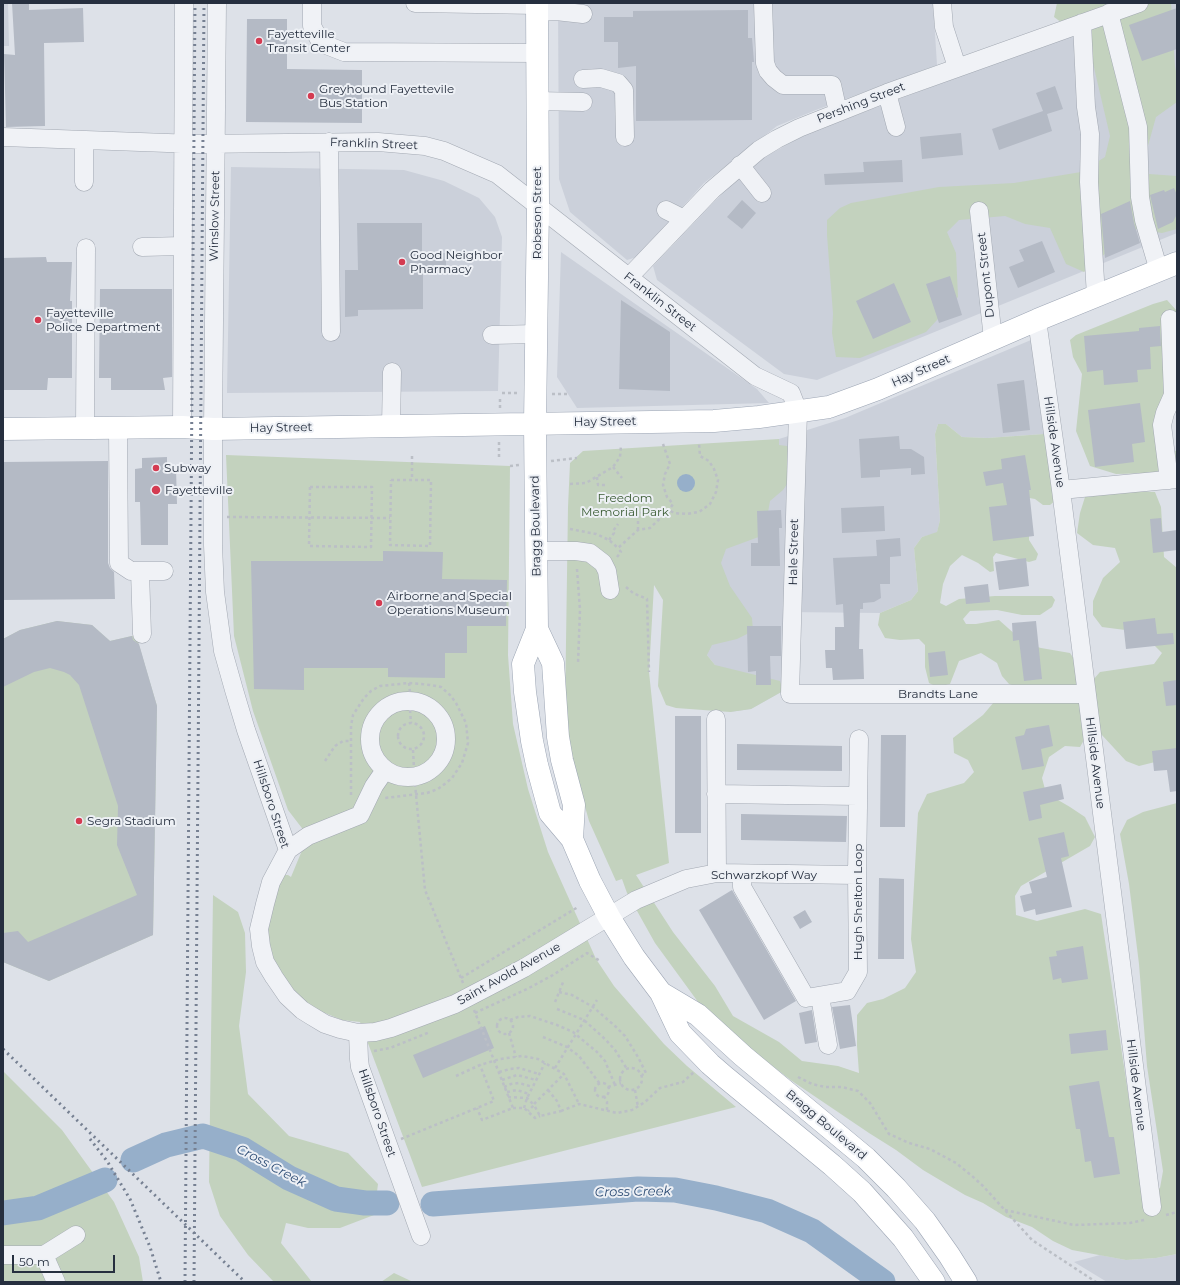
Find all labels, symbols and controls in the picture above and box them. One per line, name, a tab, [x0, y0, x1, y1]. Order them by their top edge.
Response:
place label: Fayetteville Transit Center	[267, 27, 351, 55]
marker: Fayetteville Transit Center	[254, 36, 264, 46]
street label: Pershing Street	[815, 80, 907, 126]
place label: Greyhound Fayettevile Bus Station	[319, 82, 454, 110]
marker: Greyhound Fayettevile Bus Station	[306, 91, 316, 101]
street label: Franklin Street	[330, 135, 418, 153]
street label: Robeson Street	[530, 167, 544, 259]
street label: Winslow Street	[207, 170, 223, 262]
street label: Dupont Street	[974, 231, 998, 319]
place label: Good Neighbor Pharmacy	[410, 248, 503, 276]
marker: Good Neighbor Pharmacy	[397, 257, 407, 267]
street label: Franklin Street	[621, 269, 699, 335]
place label: Fayetteville Police Department	[46, 306, 161, 334]
marker: Fayetteville Police Department	[33, 315, 43, 325]
street label: Hay Street	[890, 352, 952, 390]
street label: Hillside Avenue	[1040, 395, 1068, 489]
street label: Hay Street	[574, 414, 636, 430]
street label: Hay Street	[250, 420, 312, 436]
place label: Subway	[164, 461, 211, 475]
marker: Subway	[151, 463, 161, 473]
street label: Bragg Boulevard	[528, 475, 544, 577]
place label: Fayetteville	[165, 483, 233, 497]
marker: Fayetteville	[150, 484, 162, 496]
park label: Freedom Memorial Park	[581, 491, 669, 519]
street label: Hale Street	[786, 519, 802, 585]
place label: Airborne and Special Operations Museum	[387, 589, 512, 617]
marker: Airborne and Special Operations Museum	[374, 598, 384, 608]
street label: Brandts Lane	[898, 687, 978, 701]
street label: Hillside Avenue	[1082, 716, 1108, 810]
street label: Hillsboro Street	[250, 758, 292, 850]
place label: Segra Stadium	[87, 814, 176, 828]
marker: Segra Stadium	[74, 816, 84, 826]
street label: Hugh Shelton Loop	[851, 844, 865, 960]
street label: Schwarzkopf Way	[711, 868, 817, 882]
street label: Saint Avold Avenue	[455, 940, 563, 1008]
street label: Hillside Avenue	[1123, 1038, 1149, 1132]
street label: Hillsboro Street	[355, 1067, 399, 1159]
street label: Bragg Boulevard	[783, 1087, 869, 1163]
water label: Cross Creek	[234, 1141, 308, 1191]
water label: Cross Creek	[595, 1184, 671, 1200]
scale bar	[14, 1247, 117, 1273]
text: 50 m	[19, 1254, 50, 1269]

